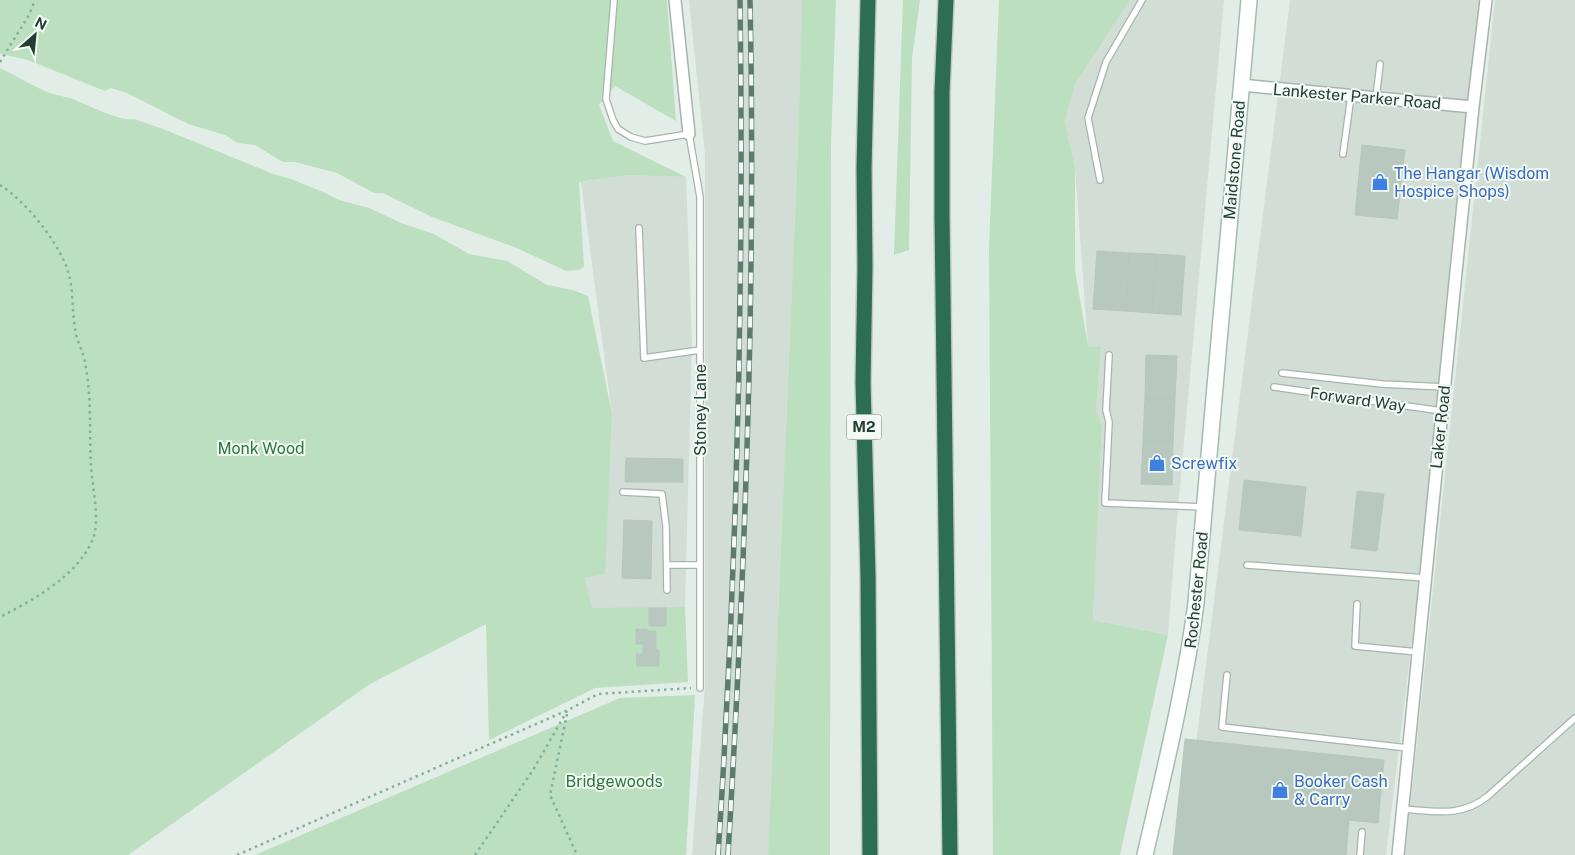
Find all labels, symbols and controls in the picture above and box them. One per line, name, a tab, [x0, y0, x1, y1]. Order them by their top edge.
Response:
north arrow	[10, 10, 60, 60]
text: N	[32, 14, 49, 33]
street label: Lankester Parker Road	[1272, 80, 1442, 113]
street label: Maidstone Road	[1220, 100, 1249, 220]
place label: The Hangar (Wisdom Hospice Shops)	[1394, 164, 1549, 201]
shop icon: The Hangar (Wisdom Hospice Shops)	[1370, 172, 1390, 192]
street label: Stoney Lane	[691, 364, 710, 456]
street label: Forward Way	[1309, 383, 1408, 416]
street label: Laker Road	[1427, 385, 1454, 470]
road number: M2	[846, 414, 882, 440]
park label: Monk Wood	[217, 439, 305, 458]
shop icon: Screwfix	[1147, 453, 1167, 473]
place label: Screwfix	[1171, 454, 1237, 473]
street label: Rochester Road	[1181, 531, 1212, 649]
park label: Bridgewoods	[565, 772, 663, 791]
place label: Booker Cash & Carry	[1294, 772, 1388, 809]
shop icon: Booker Cash & Carry	[1270, 780, 1290, 800]

